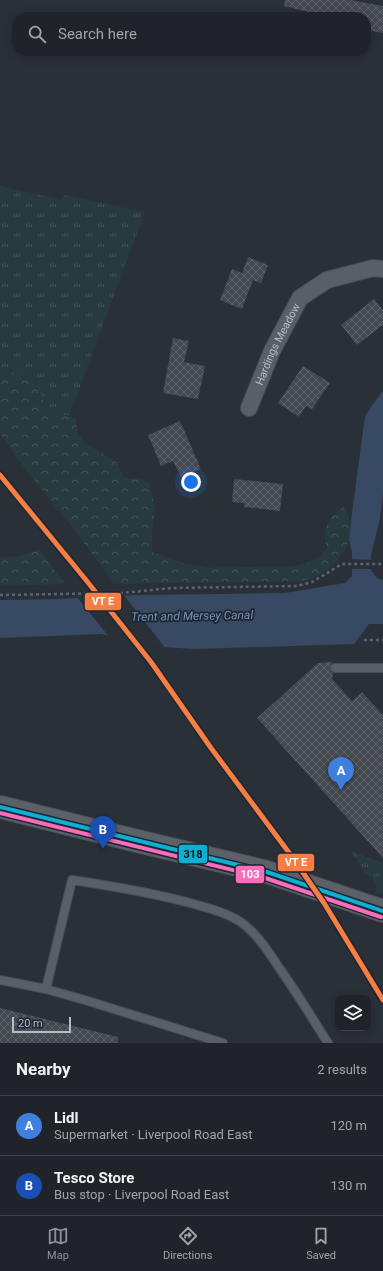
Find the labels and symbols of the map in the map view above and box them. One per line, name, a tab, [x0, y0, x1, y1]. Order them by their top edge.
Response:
street label: Hardings Meadow	[253, 301, 303, 387]
your location	[181, 472, 201, 492]
line badge: VT E	[84, 592, 122, 611]
text: VT E	[92, 595, 114, 608]
water label: Trent and Mersey Canal	[131, 608, 253, 624]
pin: A	[328, 757, 354, 790]
pin: B	[90, 816, 116, 849]
line badge: 318	[178, 844, 208, 864]
text: 318	[184, 848, 202, 861]
line badge: VT E	[277, 853, 315, 872]
text: VT E	[285, 856, 307, 869]
line badge: 103	[235, 865, 265, 884]
text: 103	[241, 868, 259, 881]
scale bar	[12, 1015, 71, 1034]

